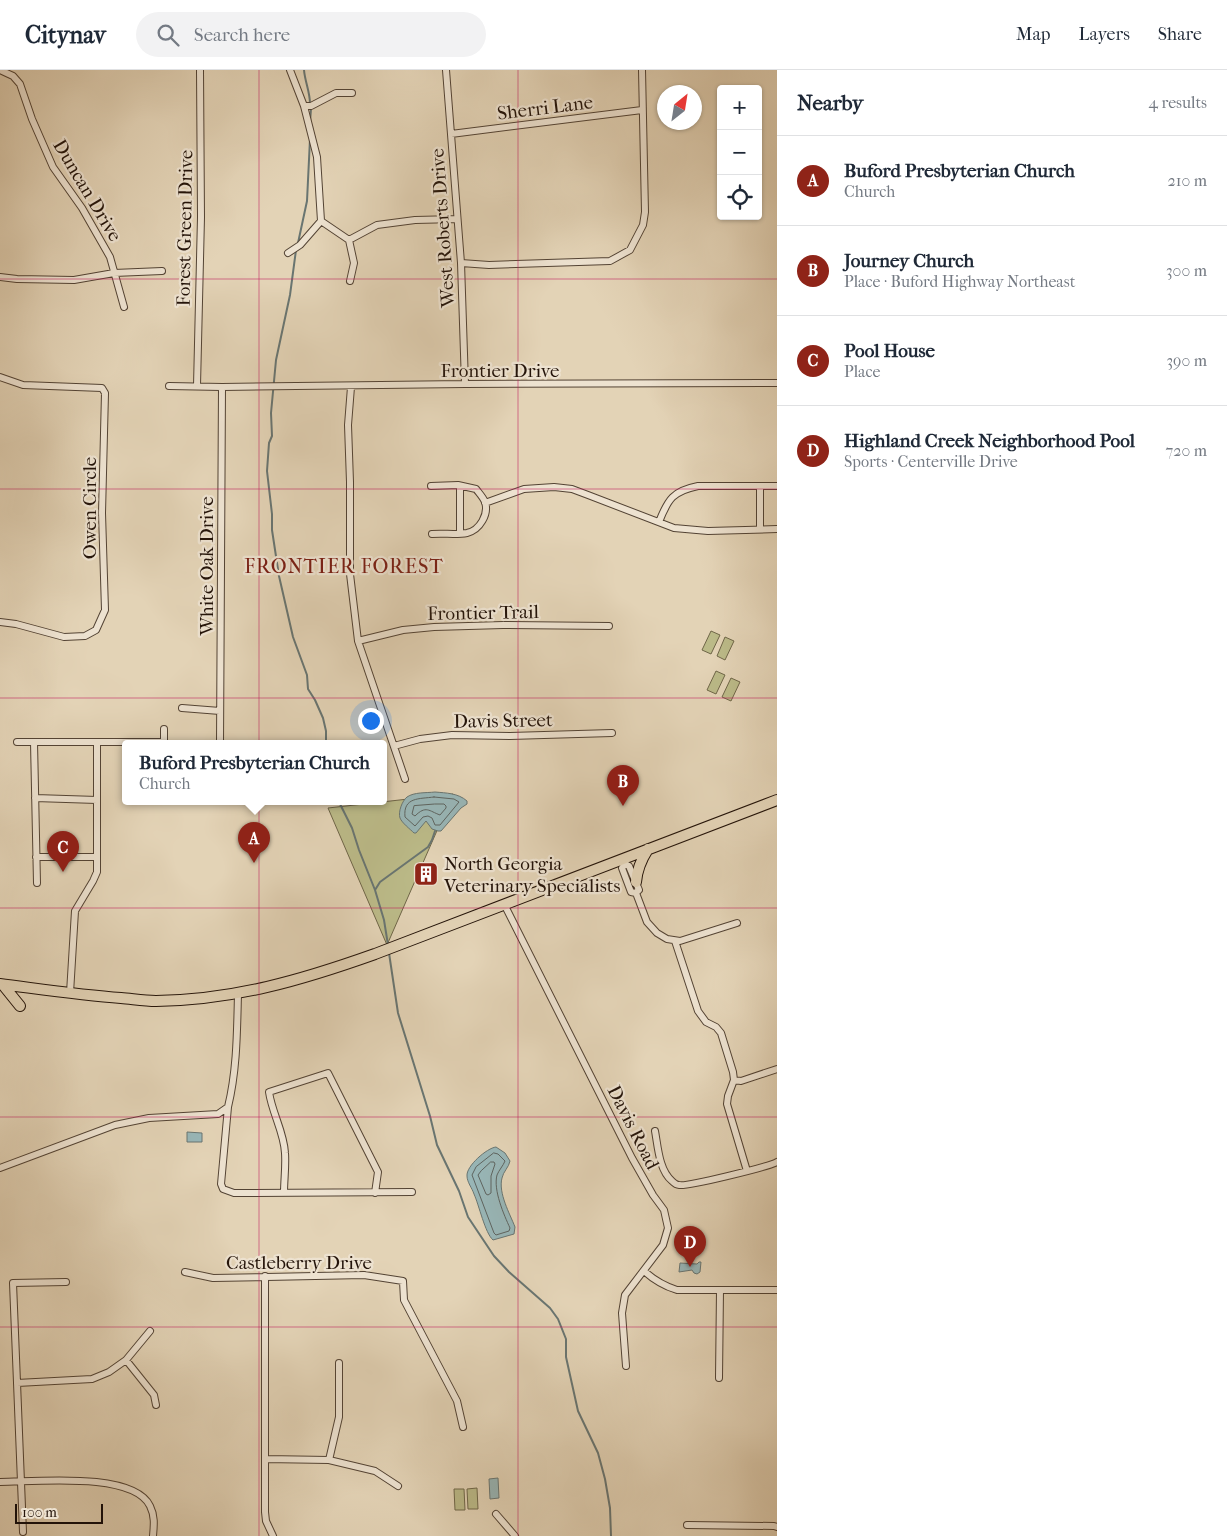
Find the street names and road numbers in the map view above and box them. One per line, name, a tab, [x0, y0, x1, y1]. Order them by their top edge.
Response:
street label: Sherri Lane	[496, 91, 594, 125]
street label: Duncan Drive	[48, 136, 126, 245]
street label: West Roberts Drive	[426, 148, 460, 309]
street label: Forest Green Drive	[173, 150, 197, 306]
street label: Frontier Drive	[441, 360, 559, 382]
street label: Owen Circle	[79, 457, 101, 559]
street label: White Oak Drive	[196, 496, 218, 637]
street label: Frontier Trail	[427, 601, 539, 625]
street label: Davis Street	[453, 709, 553, 733]
street label: Davis Road	[603, 1082, 664, 1174]
street label: Castleberry Drive	[226, 1252, 372, 1274]

